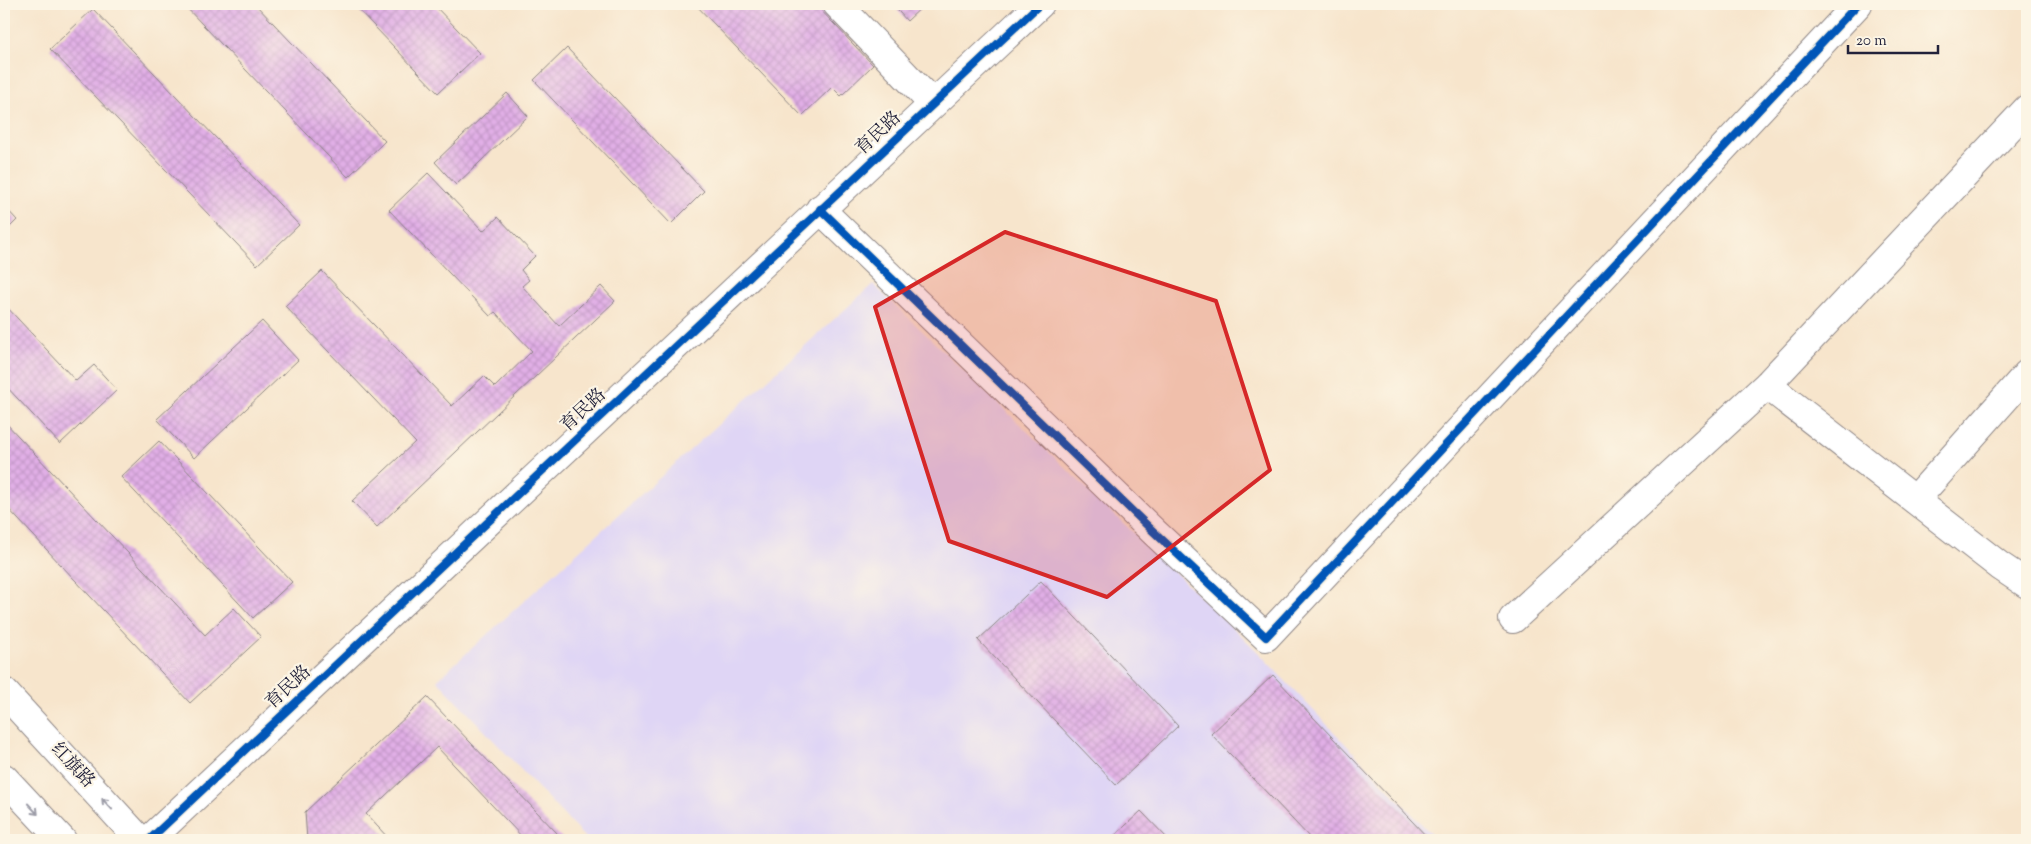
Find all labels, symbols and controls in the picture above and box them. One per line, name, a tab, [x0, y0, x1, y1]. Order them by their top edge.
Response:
scale bar	[1848, 22, 1938, 54]
text: 20 m	[1856, 31, 1887, 52]
street label: 育民路	[850, 106, 908, 162]
street label: 育民路	[555, 383, 613, 439]
street label: 育民路	[260, 660, 318, 716]
street label: 红旗路	[44, 737, 100, 795]
one-way arrow	[101, 798, 113, 811]
one-way arrow	[27, 803, 39, 816]

